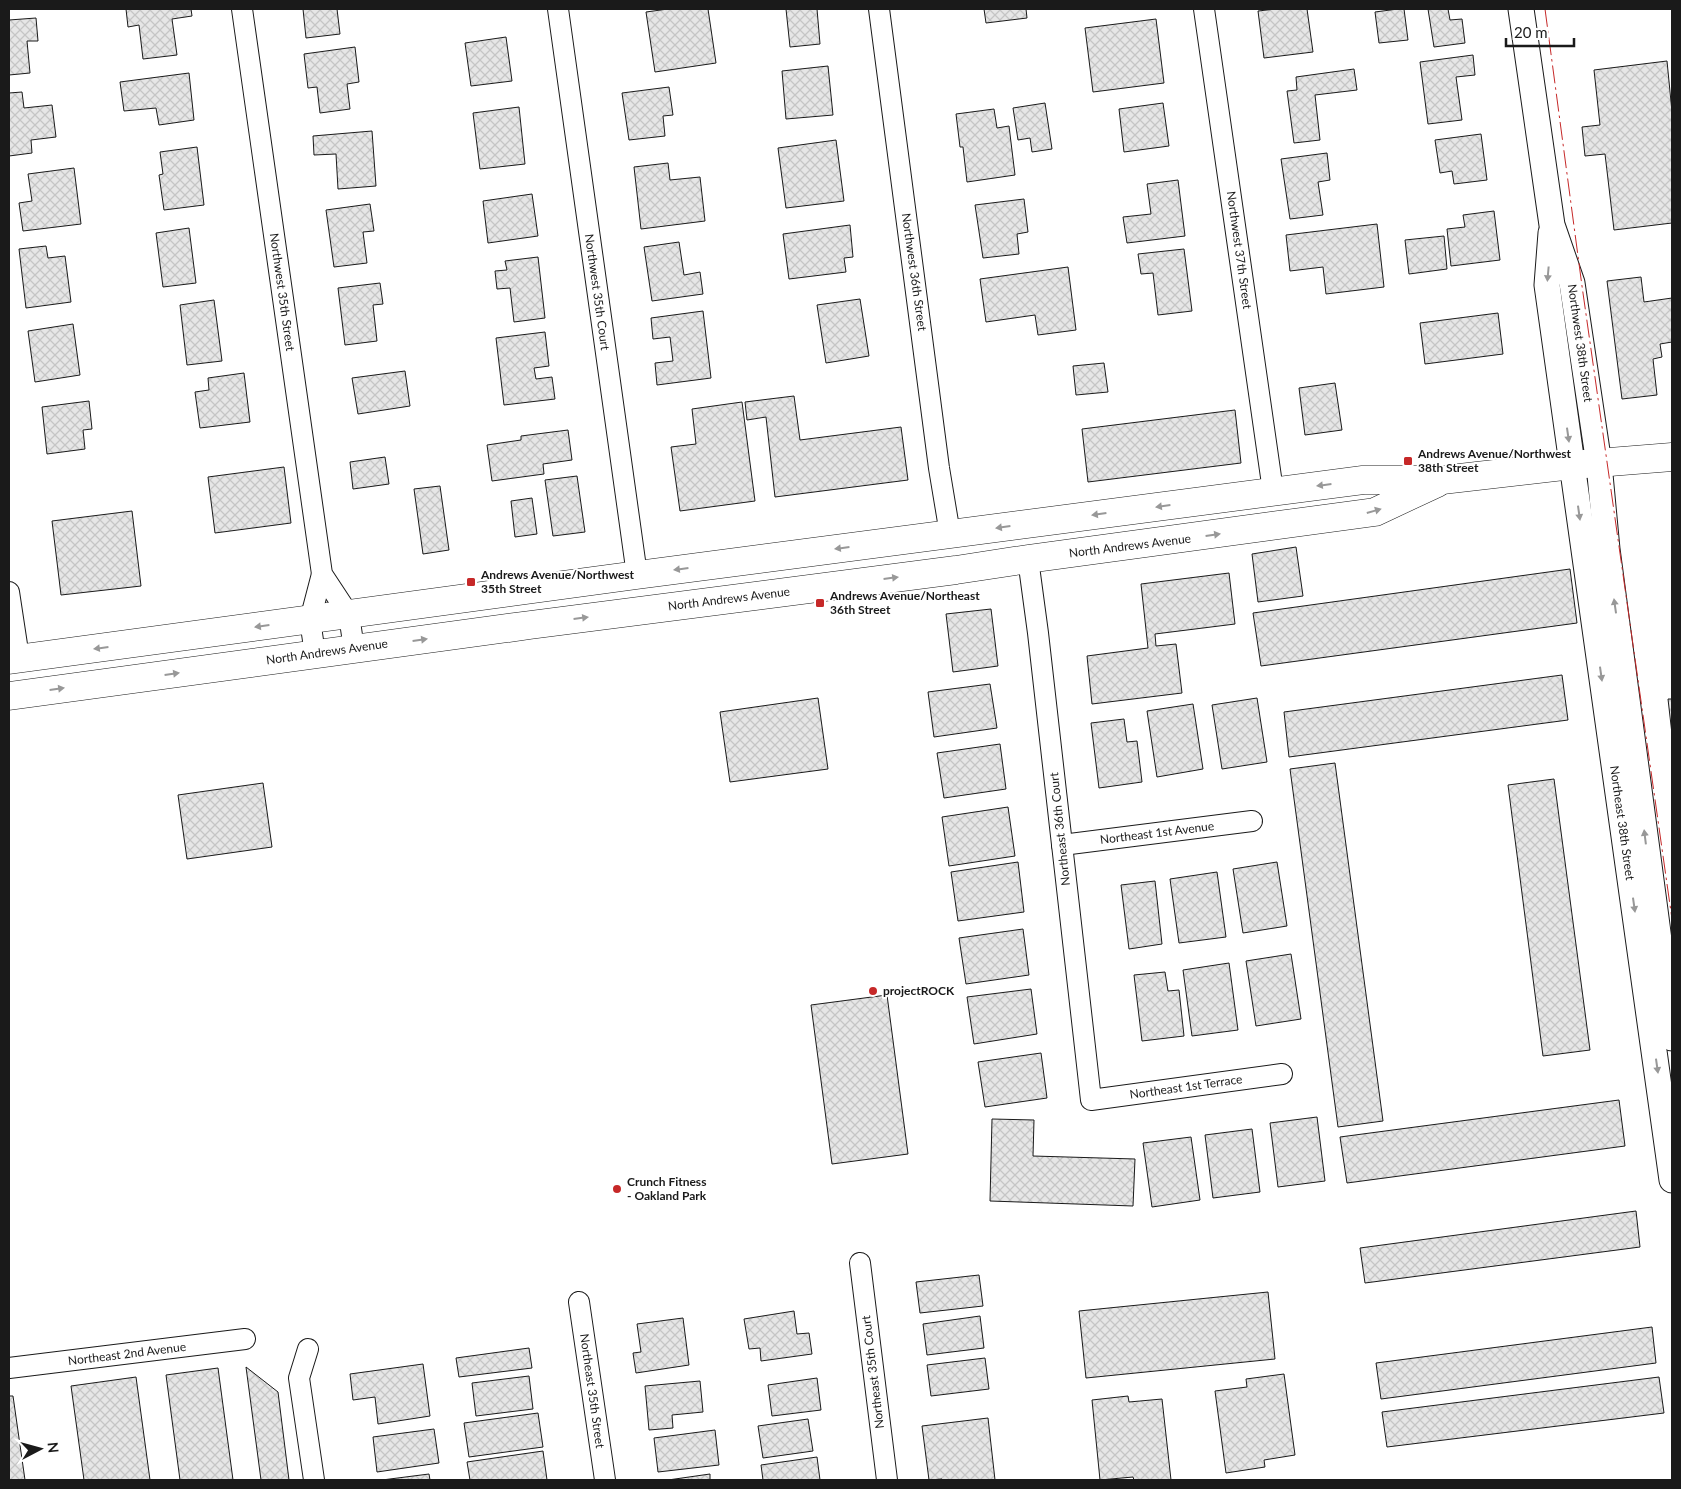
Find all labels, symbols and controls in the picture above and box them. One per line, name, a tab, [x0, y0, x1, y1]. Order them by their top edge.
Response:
scale bar	[1506, 15, 1574, 47]
text: 20 m	[1514, 23, 1548, 41]
street label: Northwest 37th Street	[1224, 190, 1255, 311]
street label: Northwest 36th Street	[899, 212, 930, 333]
street label: Northwest 35th Street	[267, 232, 298, 353]
street label: Northwest 35th Court	[582, 233, 613, 352]
one-way arrow	[1544, 266, 1552, 282]
street label: Northwest 38th Street	[1565, 283, 1596, 404]
one-way arrow	[1564, 427, 1572, 443]
place label: Andrews Avenue/Northwest 38th Street	[1417, 446, 1572, 475]
marker: Andrews Avenue/Northwest 38th Street	[1402, 455, 1414, 467]
one-way arrow	[1316, 481, 1332, 489]
one-way arrow	[1155, 502, 1171, 510]
one-way arrow	[1575, 506, 1583, 522]
one-way arrow	[1367, 507, 1382, 515]
one-way arrow	[1090, 511, 1106, 519]
one-way arrow	[995, 523, 1011, 531]
one-way arrow	[1206, 530, 1222, 538]
street label: North Andrews Avenue	[1068, 531, 1192, 560]
one-way arrow	[834, 545, 850, 553]
one-way arrow	[672, 566, 688, 574]
place label: Andrews Avenue/Northwest 35th Street	[480, 567, 635, 596]
one-way arrow	[884, 574, 900, 582]
marker: Andrews Avenue/Northwest 35th Street	[465, 576, 477, 588]
street label: North Andrews Avenue	[667, 584, 791, 613]
place label: Andrews Avenue/Northeast 36th Street	[829, 588, 980, 617]
marker: Andrews Avenue/Northeast 36th Street	[814, 597, 826, 609]
one-way arrow	[1611, 598, 1619, 614]
one-way arrow	[573, 614, 589, 622]
one-way arrow	[254, 623, 270, 631]
street label: North Andrews Avenue	[265, 636, 389, 667]
one-way arrow	[412, 636, 428, 644]
one-way arrow	[92, 644, 108, 652]
one-way arrow	[1597, 667, 1605, 683]
one-way arrow	[165, 669, 181, 677]
one-way arrow	[49, 685, 65, 693]
street label: Northeast 38th Street	[1607, 765, 1638, 882]
street label: Northeast 36th Court	[1046, 771, 1073, 887]
street label: Northeast 1st Avenue	[1099, 818, 1215, 847]
one-way arrow	[1641, 829, 1649, 845]
one-way arrow	[1630, 897, 1638, 913]
place label: projectROCK	[883, 983, 955, 998]
marker: projectROCK	[867, 985, 879, 997]
one-way arrow	[1653, 1058, 1661, 1074]
street label: Northeast 1st Terrace	[1129, 1071, 1243, 1102]
place label: Crunch Fitness - Oakland Park	[627, 1174, 707, 1203]
marker: Crunch Fitness - Oakland Park	[611, 1183, 623, 1195]
street label: Northeast 35th Court	[858, 1314, 887, 1430]
street label: Northeast 35th Street	[577, 1333, 608, 1450]
street label: Northeast 2nd Avenue	[67, 1339, 187, 1368]
north arrow	[15, 1424, 65, 1474]
text: N	[44, 1441, 62, 1454]

